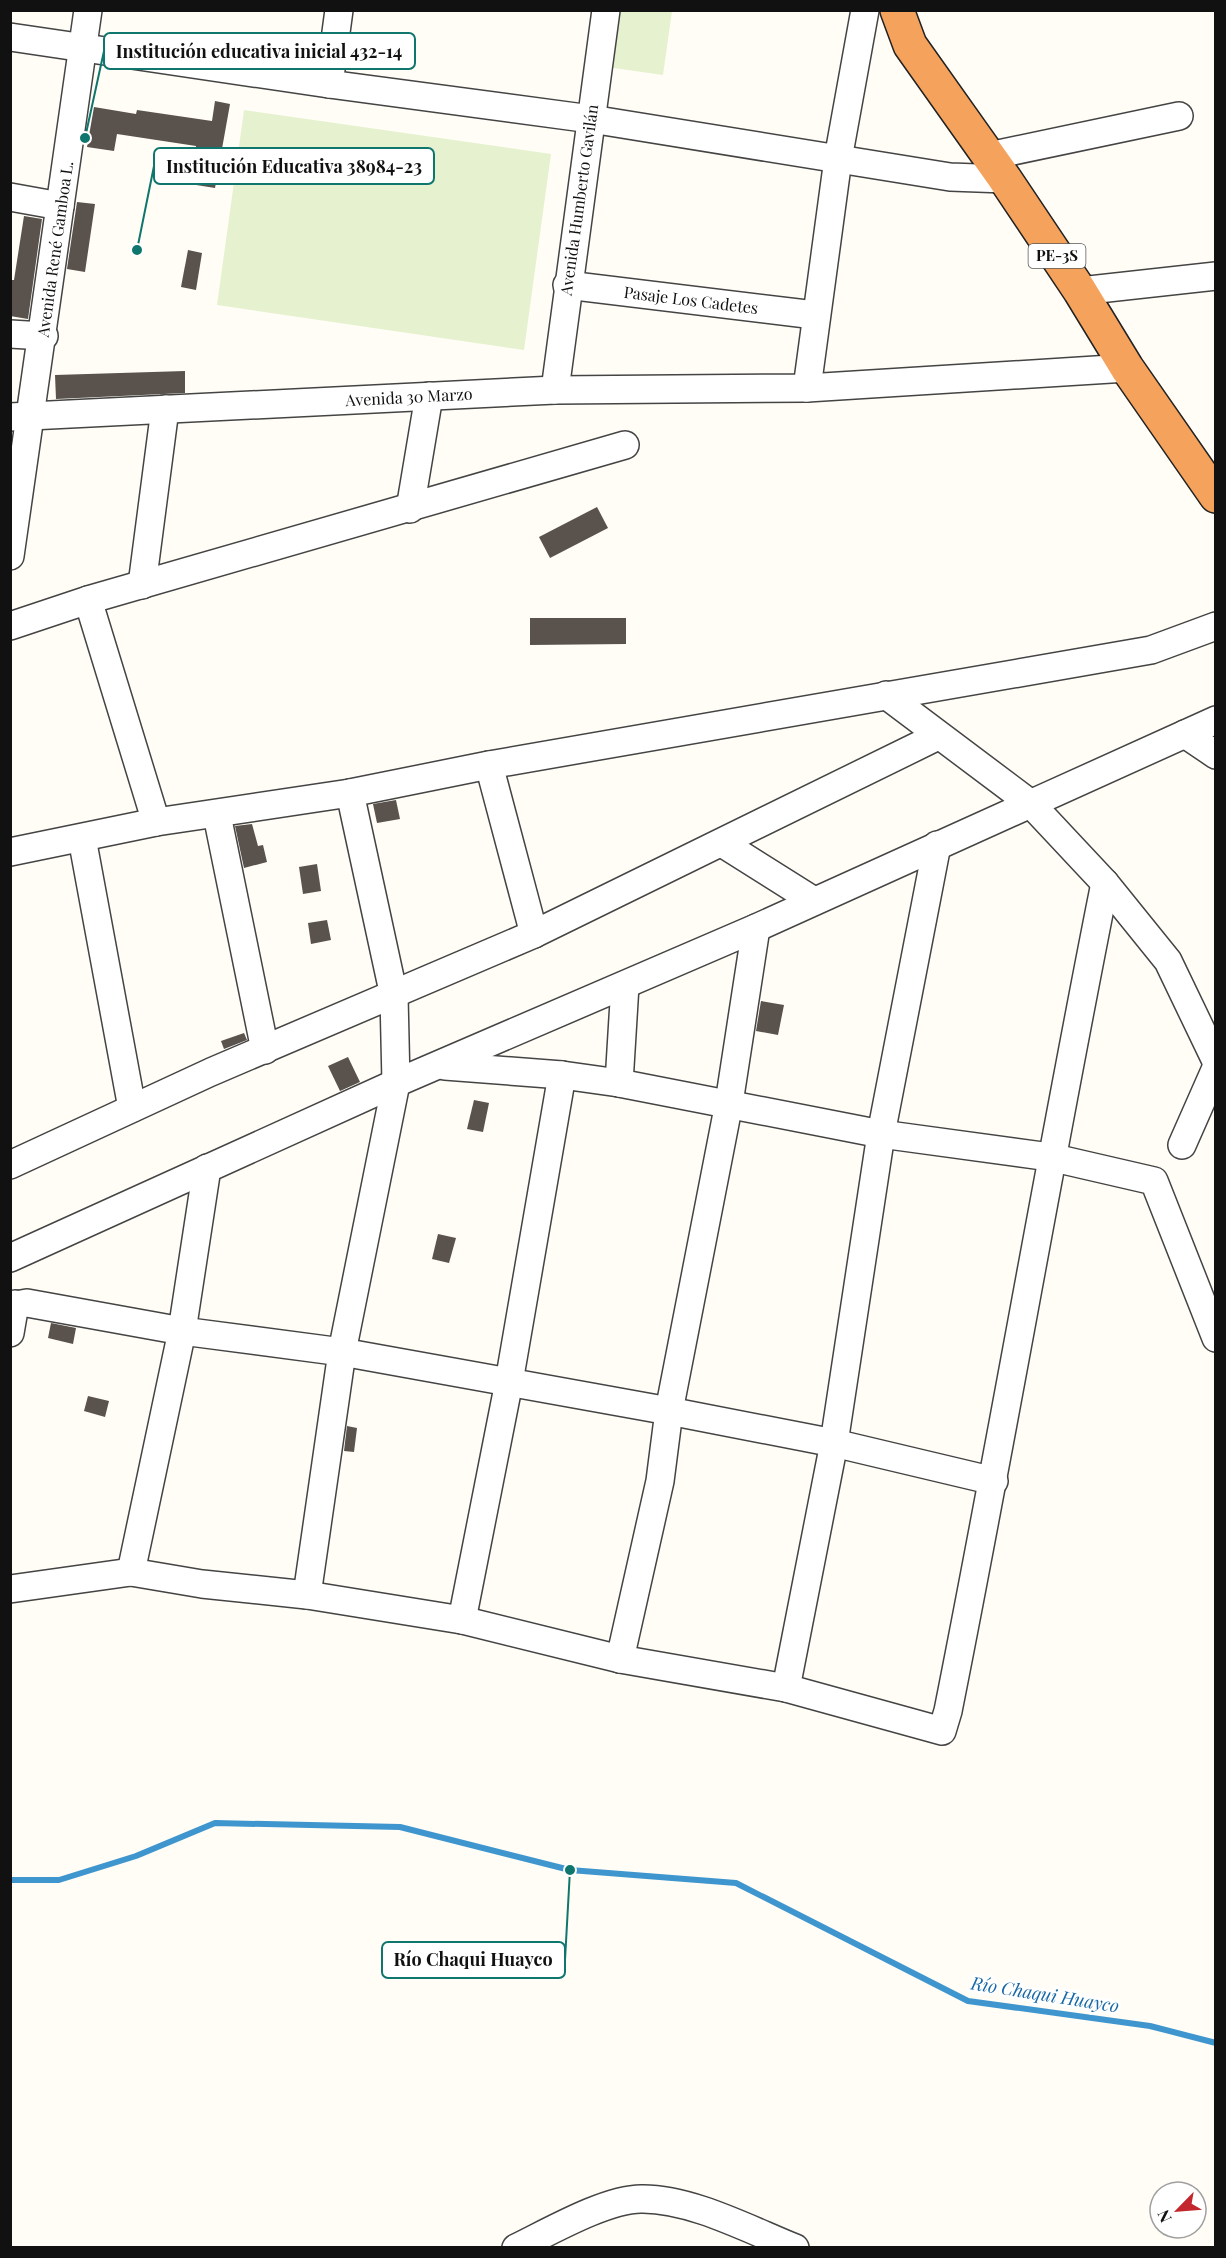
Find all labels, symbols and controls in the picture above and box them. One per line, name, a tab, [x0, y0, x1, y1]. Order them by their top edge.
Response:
callout: Institución educativa inicial 432-14	[104, 33, 415, 69]
text: Institución educativa inicial 432-14	[116, 39, 402, 63]
street label: Avenida Humberto Gavilán	[555, 103, 602, 298]
callout: Institución Educativa 38984-23	[154, 148, 434, 184]
text: Institución Educativa 38984-23	[166, 154, 422, 178]
street label: Avenida René Gamboa L.	[32, 160, 77, 339]
road number: PE-3S	[1028, 244, 1086, 268]
street label: Pasaje Los Cadetes	[623, 281, 759, 318]
street label: Avenida 30 Marzo	[344, 383, 473, 410]
callout: Río Chaqui Huayco	[382, 1942, 565, 1978]
text: Río Chaqui Huayco	[393, 1947, 553, 1971]
water label: Río Chaqui Huayco	[968, 1970, 1121, 2018]
north arrow	[1148, 2180, 1208, 2240]
text: N	[1152, 2206, 1176, 2226]

